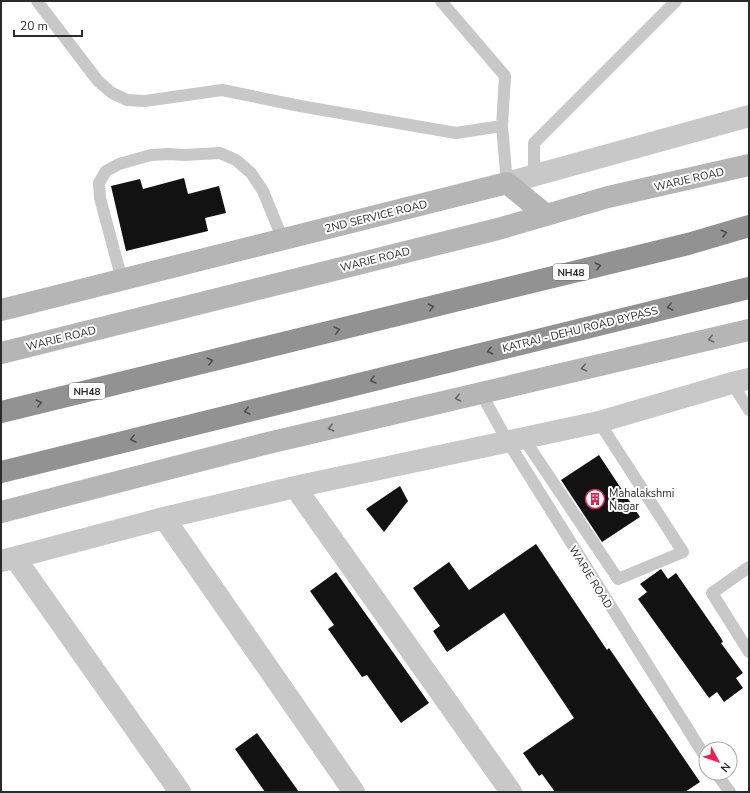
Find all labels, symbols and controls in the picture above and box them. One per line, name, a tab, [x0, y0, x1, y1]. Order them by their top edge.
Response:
scale bar	[14, 12, 82, 38]
text: 20 m	[20, 18, 48, 34]
street label: WARJE ROAD	[653, 164, 726, 195]
street label: 2ND SERVICE ROAD	[323, 197, 429, 236]
one-way arrow	[720, 229, 727, 238]
street label: WARJE ROAD	[339, 244, 412, 275]
one-way arrow	[595, 262, 601, 270]
road number: NH48	[553, 264, 589, 280]
one-way arrow	[427, 303, 434, 312]
street label: KATRAJ - DEHU ROAD BYPASS	[501, 303, 660, 356]
one-way arrow	[667, 303, 673, 311]
street label: WARJE ROAD	[25, 323, 98, 354]
one-way arrow	[333, 327, 340, 335]
one-way arrow	[708, 334, 714, 342]
one-way arrow	[486, 347, 493, 355]
one-way arrow	[206, 357, 213, 366]
one-way arrow	[581, 364, 588, 372]
one-way arrow	[370, 375, 377, 384]
road number: NH48	[69, 383, 105, 399]
one-way arrow	[455, 393, 462, 402]
one-way arrow	[36, 399, 42, 407]
one-way arrow	[244, 406, 251, 415]
one-way arrow	[328, 423, 334, 431]
one-way arrow	[130, 434, 137, 443]
place label: Mahalakshmi Nagar	[609, 486, 674, 514]
building icon: Mahalakshmi Nagar	[584, 488, 606, 510]
street label: WARJE ROAD	[565, 543, 616, 612]
north arrow	[698, 741, 738, 781]
text: N	[717, 759, 734, 775]

